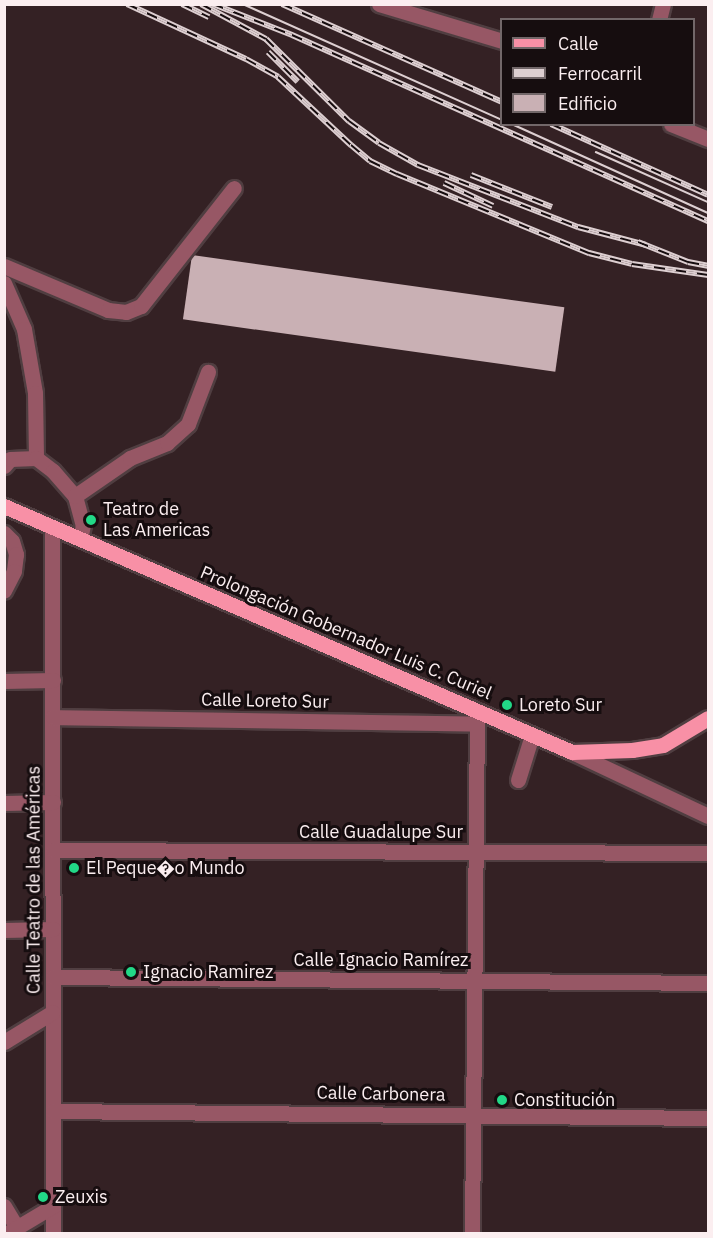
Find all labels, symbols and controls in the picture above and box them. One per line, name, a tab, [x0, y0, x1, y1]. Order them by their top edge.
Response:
legend	[500, 18, 695, 126]
text: Calle	[558, 32, 598, 55]
text: Ferrocarril	[558, 62, 642, 85]
text: Edificio	[558, 92, 617, 115]
place label: Teatro de Las Americas	[103, 499, 210, 542]
marker: Teatro de Las Americas	[84, 513, 98, 527]
street label: Prolongación Gobernador Luis C. Curiel	[197, 562, 495, 704]
street label: Calle Loreto Sur	[201, 689, 329, 713]
place label: Loreto Sur	[519, 694, 602, 716]
marker: Loreto Sur	[500, 698, 514, 712]
street label: Calle Teatro de las Américas	[23, 766, 45, 994]
street label: Calle Guadalupe Sur	[299, 821, 463, 843]
place label: El Peque�o Mundo	[86, 857, 245, 879]
marker: El Peque�o Mundo	[67, 861, 81, 875]
street label: Calle Ignacio Ramírez	[294, 949, 468, 971]
place label: Ignacio Ramirez	[143, 961, 273, 983]
marker: Ignacio Ramirez	[124, 965, 138, 979]
street label: Calle Carbonera	[316, 1082, 446, 1106]
place label: Constitución	[514, 1089, 615, 1111]
marker: Constitución	[495, 1093, 509, 1107]
place label: Zeuxis	[55, 1186, 108, 1208]
marker: Zeuxis	[36, 1190, 50, 1204]

